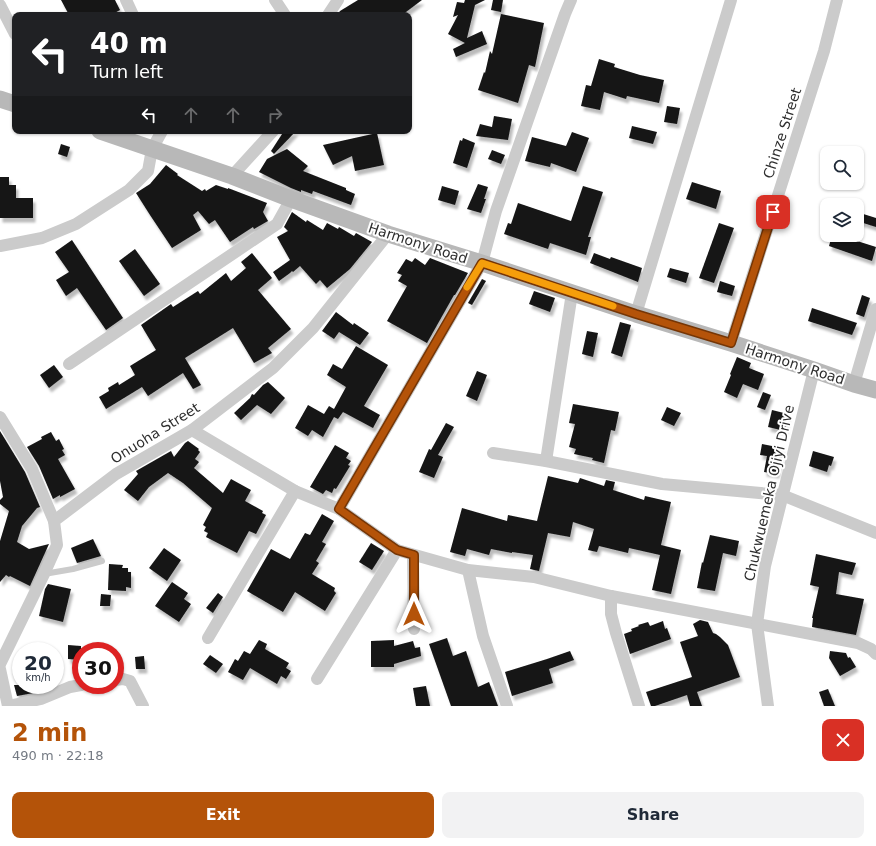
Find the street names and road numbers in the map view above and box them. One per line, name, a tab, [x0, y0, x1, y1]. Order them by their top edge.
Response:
street label: Chinze Street	[760, 85, 804, 180]
street label: Harmony Road	[366, 219, 470, 267]
street label: Harmony Road	[743, 340, 847, 388]
street label: Onuoha Street	[108, 399, 203, 467]
street label: Chukwuemeka Ojiyi Drive	[741, 403, 797, 583]

